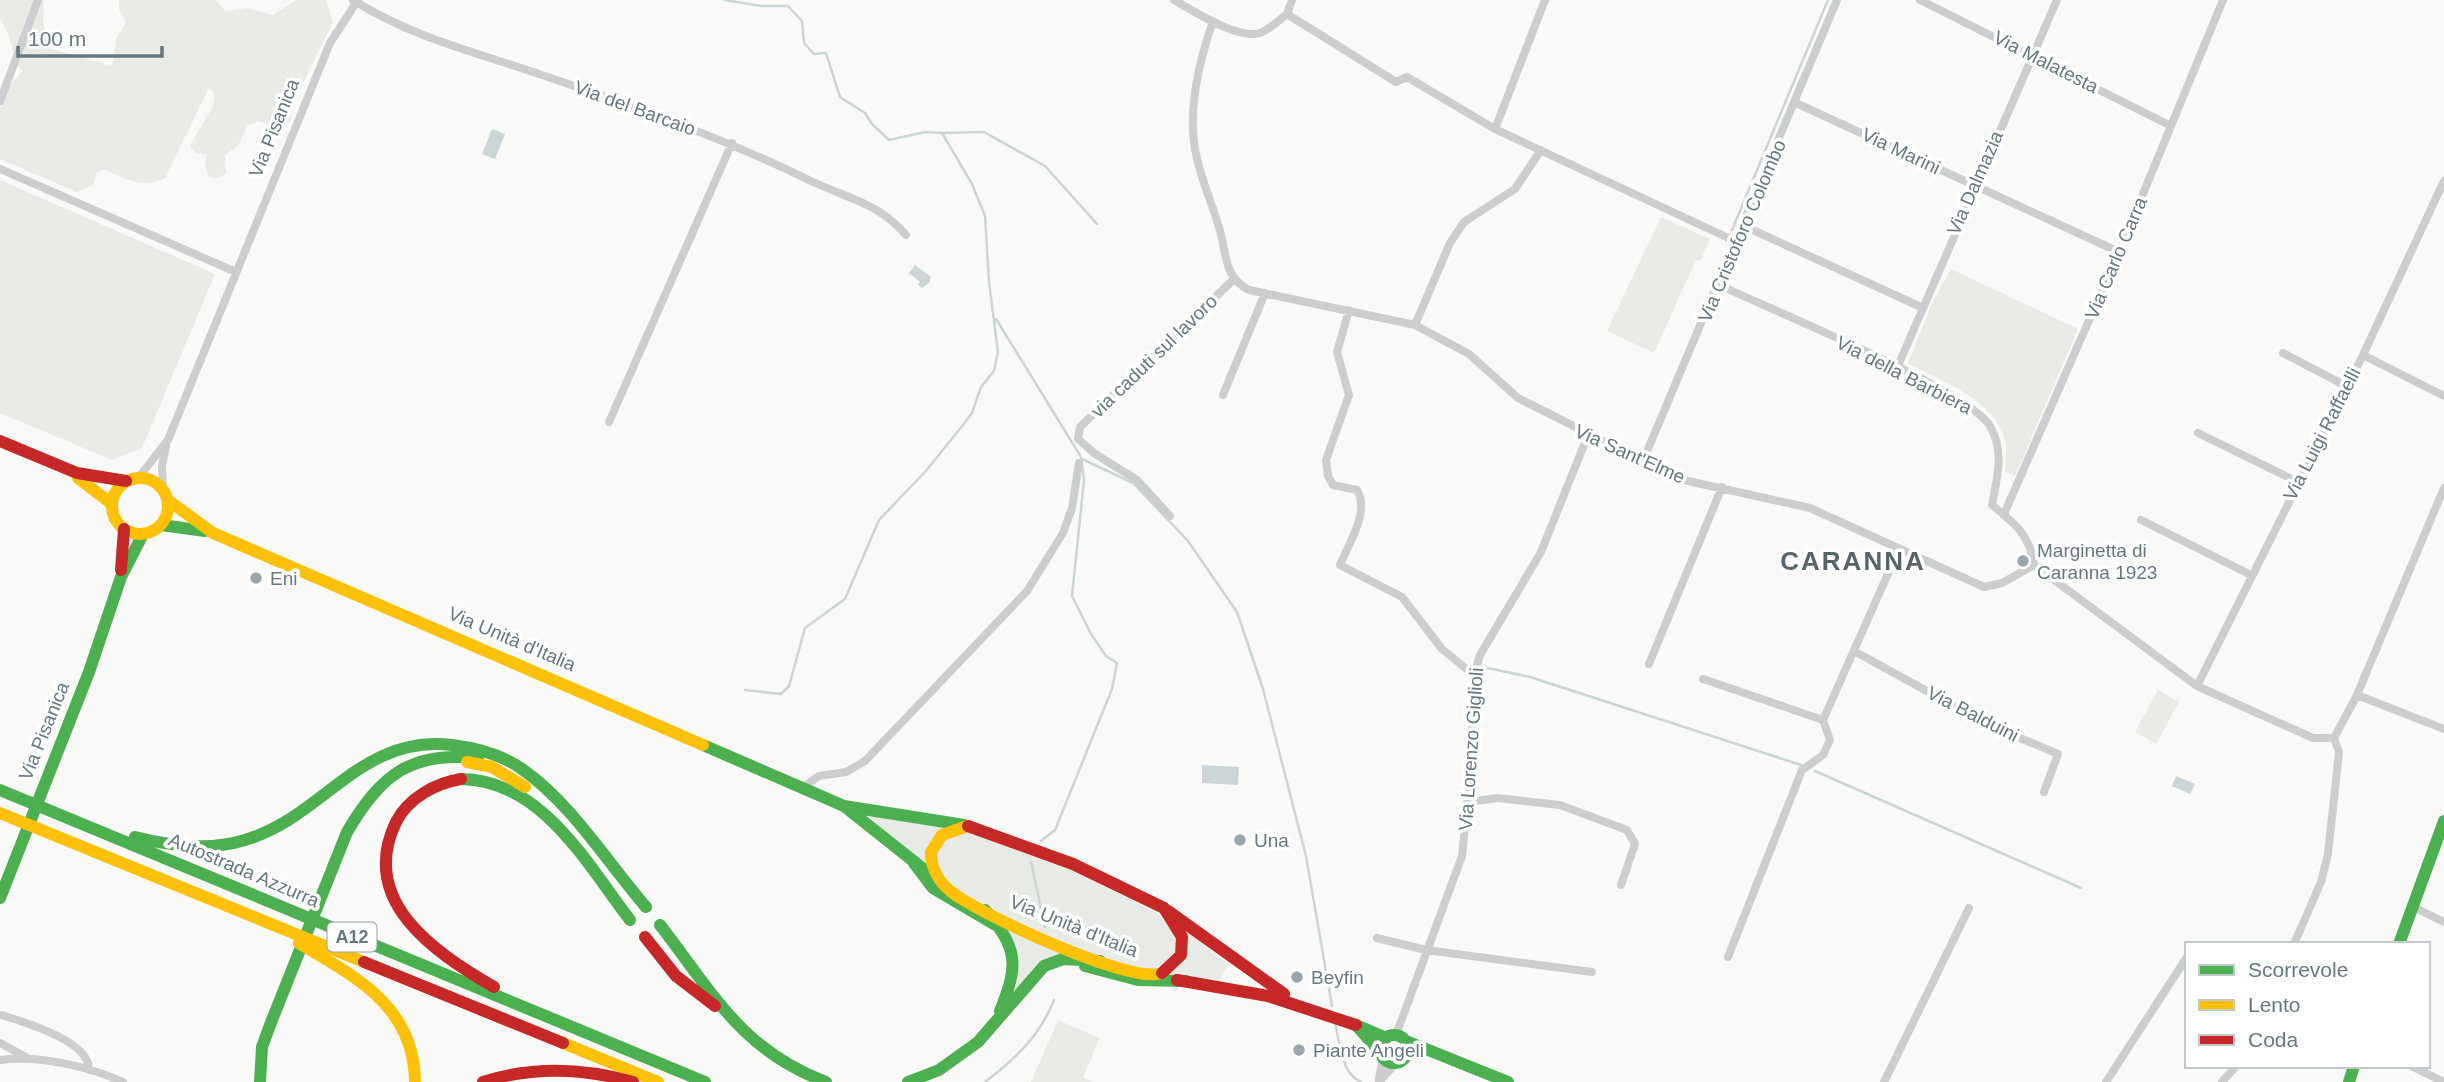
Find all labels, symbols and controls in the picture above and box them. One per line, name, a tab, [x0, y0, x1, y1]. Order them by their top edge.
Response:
scale bar	[18, 14, 161, 58]
text: 100 m	[28, 27, 86, 50]
street label: Via Malatesta	[1990, 27, 2102, 98]
street label: Via Pisanica	[245, 75, 303, 180]
street label: Via del Barcaio	[572, 76, 698, 140]
street label: Via Marini	[1858, 124, 1944, 178]
street label: Via Dalmazia	[1943, 127, 2007, 238]
street label: Via Cristoforo Colombo	[1694, 137, 1790, 325]
street label: Via Carlo Carra	[2081, 193, 2151, 322]
street label: via caduti sul lavoro	[1087, 290, 1221, 422]
street label: Via della Barbiera	[1833, 332, 1976, 419]
street label: Via Luigi Raffaelli	[2279, 364, 2365, 504]
street label: Via Sant'Elme	[1572, 420, 1688, 488]
place label: Marginetta di Caranna 1923	[2037, 540, 2157, 583]
district label: CARANNA	[1780, 546, 1926, 576]
marker: Marginetta di Caranna 1923	[2015, 553, 2031, 569]
place label: Eni	[270, 568, 297, 589]
marker: Eni	[248, 570, 264, 586]
street label: Via Unità d'Italia	[445, 603, 579, 675]
street label: Via Lorenzo Giglioli	[1455, 667, 1487, 831]
street label: Via Pisanica	[15, 678, 73, 783]
street label: Via Balduini	[1924, 682, 2022, 746]
street label: Autostrada Azzurra	[166, 829, 323, 911]
place label: Una	[1254, 830, 1289, 851]
marker: Una	[1232, 832, 1248, 848]
street label: Via Unità d'Italia	[1007, 891, 1142, 961]
road number: A12	[328, 922, 376, 952]
legend	[2185, 942, 2430, 1068]
text: Scorrevole	[2248, 958, 2348, 981]
place label: Beyfin	[1311, 967, 1364, 988]
marker: Beyfin	[1289, 969, 1305, 985]
text: Lento	[2248, 993, 2301, 1016]
text: Coda	[2248, 1028, 2299, 1051]
place label: Piante Angeli	[1313, 1040, 1424, 1061]
marker: Piante Angeli	[1291, 1042, 1307, 1058]

